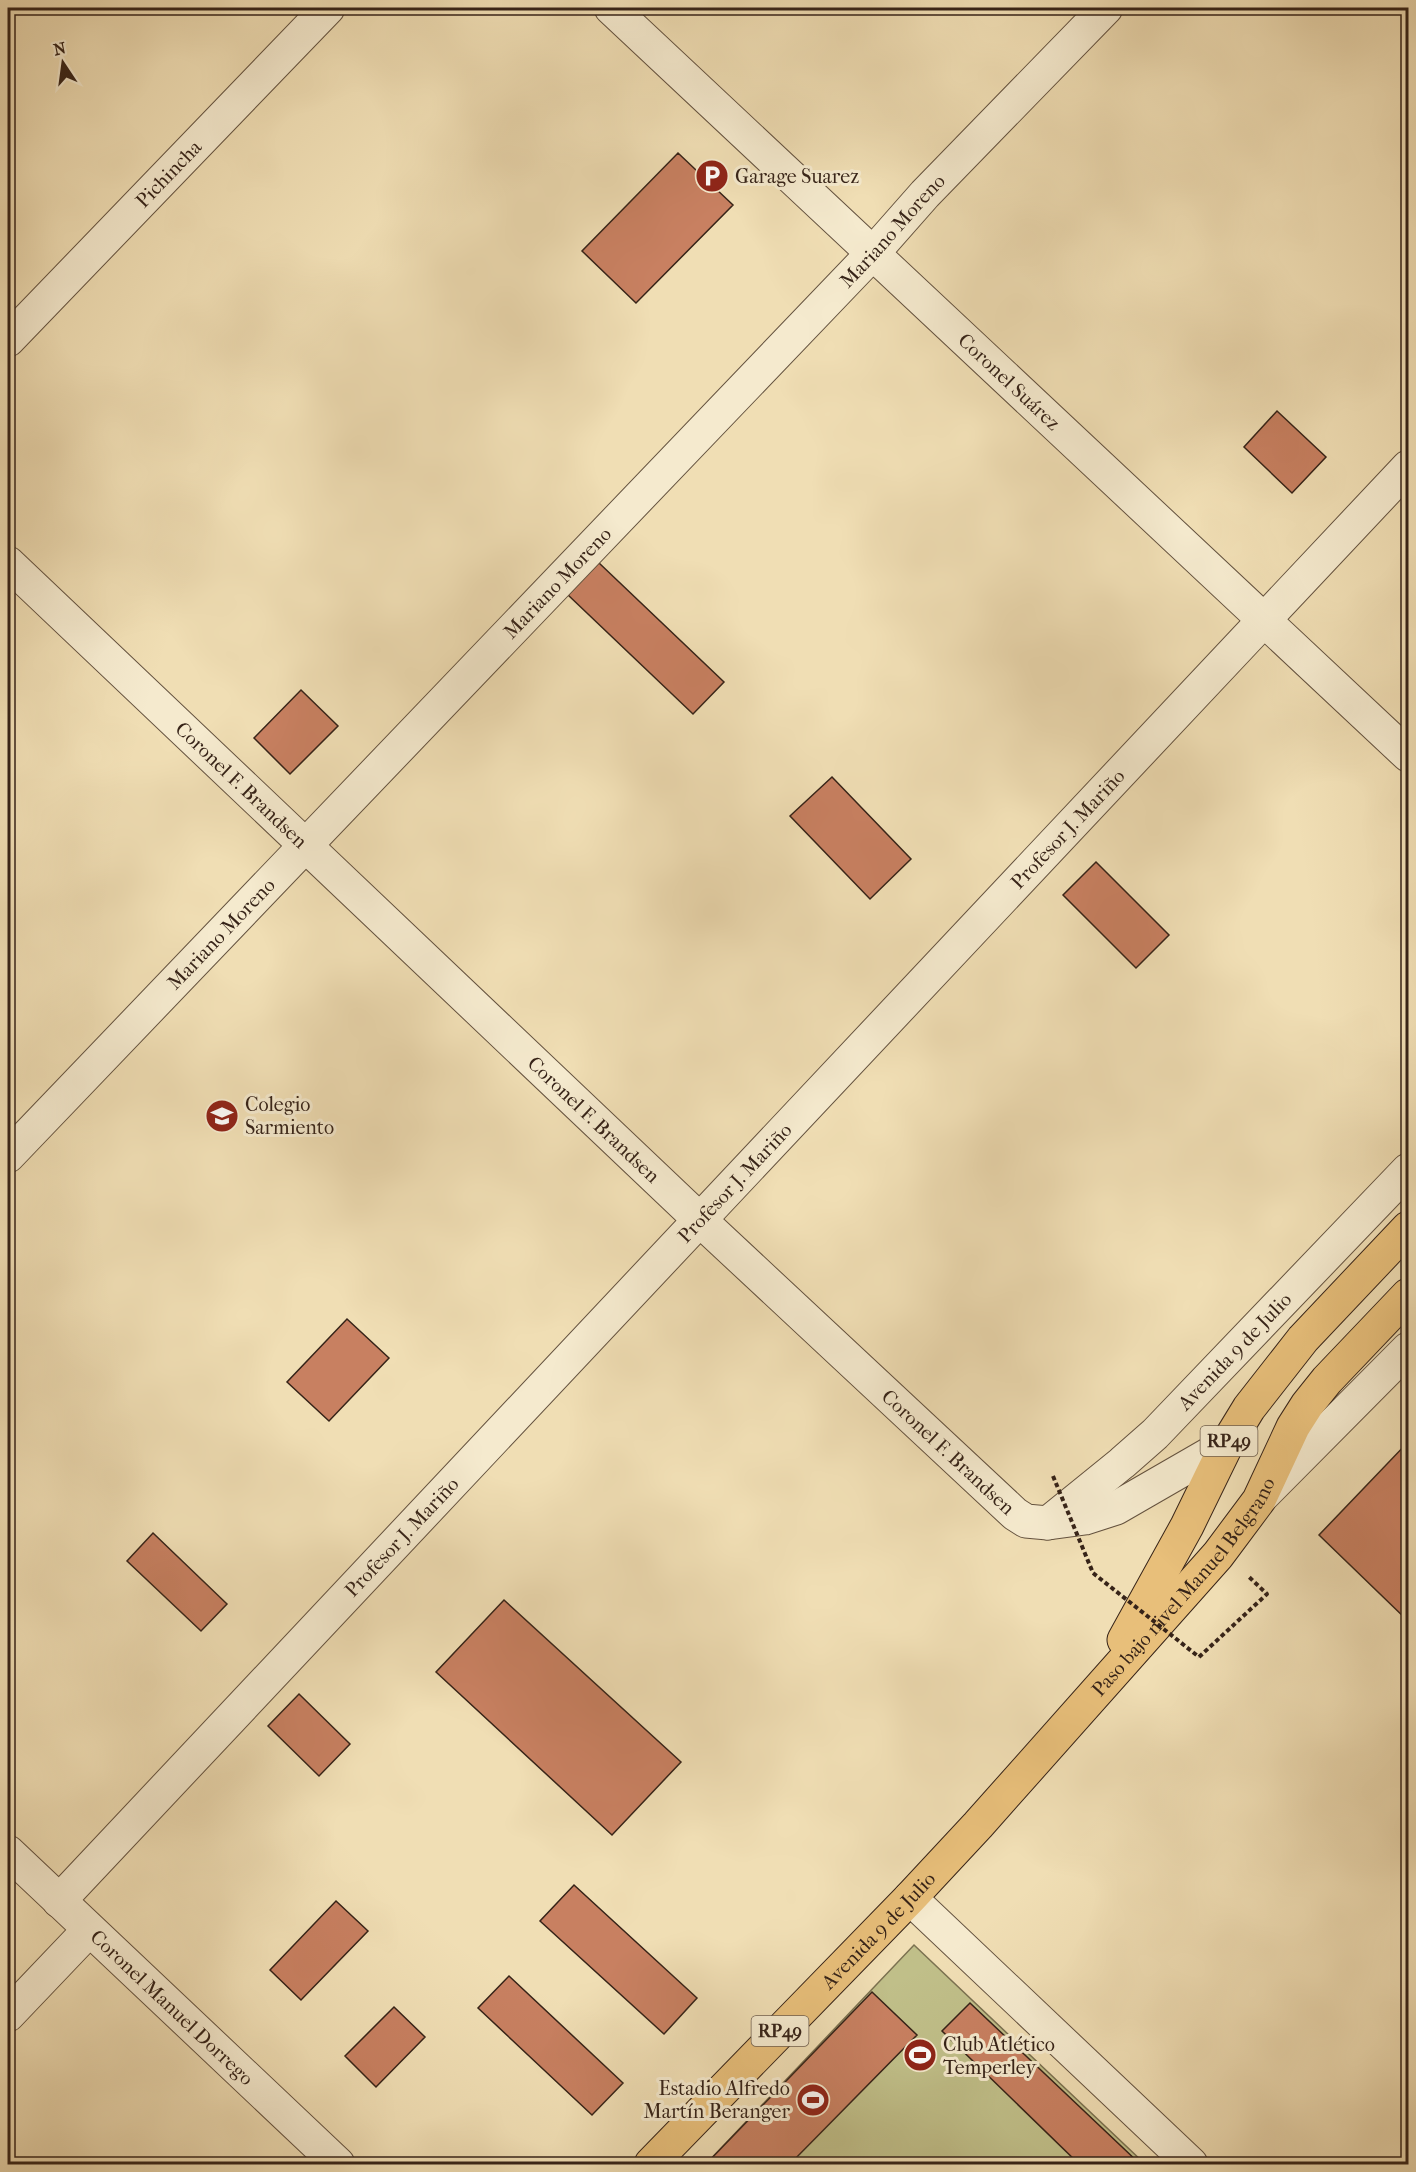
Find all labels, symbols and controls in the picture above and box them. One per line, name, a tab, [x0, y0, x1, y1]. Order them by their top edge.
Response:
north arrow	[33, 33, 93, 93]
text: N	[52, 38, 69, 59]
street label: Pichincha	[131, 135, 207, 212]
parking icon: Garage Suarez	[694, 158, 730, 194]
place label: Garage Suarez	[735, 165, 859, 188]
street label: Mariano Moreno	[835, 169, 950, 292]
street label: Coronel Suárez	[953, 329, 1065, 435]
street label: Mariano Moreno	[499, 523, 616, 643]
street label: Coronel F. Brandsen	[170, 717, 312, 853]
street label: Profesor J. Mariño	[1006, 765, 1130, 894]
street label: Mariano Moreno	[163, 874, 280, 994]
street label: Coronel F. Brandsen	[523, 1052, 665, 1188]
place label: Colegio Sarmiento	[245, 1093, 334, 1139]
school or university icon: Colegio Sarmiento	[204, 1098, 240, 1134]
street label: Profesor J. Mariño	[673, 1119, 797, 1248]
street label: Avenida 9 de Julio	[1173, 1288, 1296, 1416]
street label: Coronel F. Brandsen	[877, 1385, 1019, 1520]
road number: RP49	[1200, 1426, 1258, 1456]
street label: Profesor J. Mariño	[340, 1473, 464, 1602]
street label: Paso bajo nivel Manuel Belgrano	[1087, 1474, 1280, 1701]
street label: Avenida 9 de Julio	[816, 1867, 940, 1995]
street label: Coronel Manuel Dorrego	[86, 1925, 258, 2090]
road number: RP49	[752, 2016, 808, 2046]
place label: Club Atlético Temperley	[943, 2033, 1055, 2079]
sports icon: Club Atlético Temperley	[902, 2037, 938, 2073]
place label: Estadio Alfredo Martín Beranger	[644, 2077, 790, 2123]
sports icon: Estadio Alfredo Martín Beranger	[795, 2082, 831, 2118]

